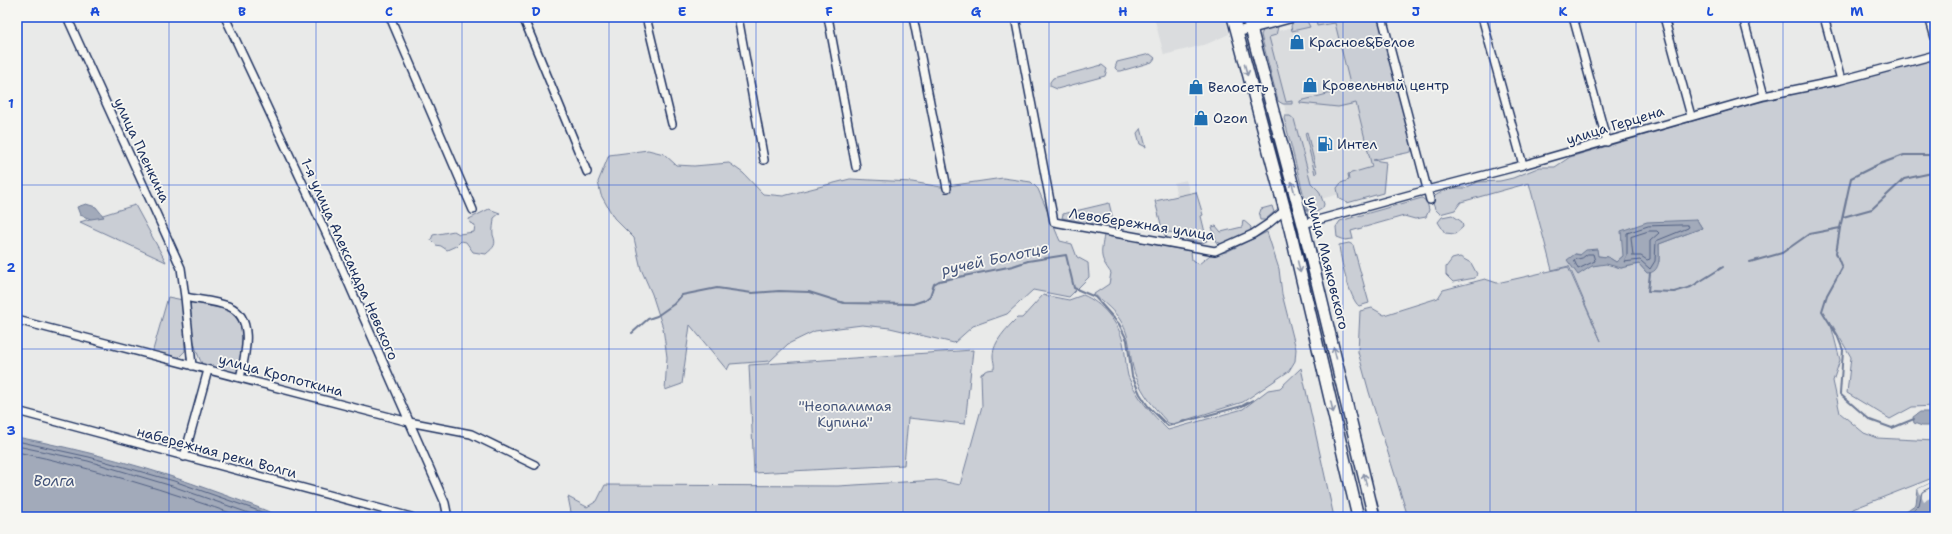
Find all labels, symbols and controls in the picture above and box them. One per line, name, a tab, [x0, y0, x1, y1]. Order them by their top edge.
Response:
text: A	[90, 3, 100, 20]
text: B	[238, 3, 246, 20]
text: C	[385, 3, 393, 20]
text: D	[531, 3, 541, 20]
text: E	[678, 3, 687, 20]
text: F	[825, 3, 833, 20]
text: G	[971, 3, 982, 20]
text: H	[1118, 3, 1128, 20]
text: I	[1266, 3, 1274, 20]
text: J	[1412, 3, 1420, 20]
text: K	[1559, 3, 1568, 20]
text: L	[1706, 3, 1714, 20]
text: M	[1850, 3, 1864, 20]
shop icon: Красное&Белое	[1288, 33, 1306, 51]
place label: Красное&Белое	[1309, 33, 1415, 51]
one-way arrow	[1243, 63, 1250, 76]
shop icon: Кровельный центр	[1301, 76, 1319, 94]
place label: Кровельный центр	[1322, 76, 1449, 94]
shop icon: Велосеть	[1187, 78, 1205, 96]
place label: Велосеть	[1208, 78, 1269, 96]
text: 1	[8, 95, 14, 112]
street label: улица Пленкина	[110, 95, 174, 205]
street label: улица Герцена	[1564, 101, 1666, 148]
shop icon: Ozon	[1192, 109, 1210, 127]
place label: Ozon	[1213, 109, 1248, 127]
fuel station icon: Интел	[1316, 135, 1334, 153]
place label: Интел	[1337, 135, 1378, 153]
street label: 1-я улица Александра Невского	[297, 155, 403, 363]
one-way arrow	[1289, 180, 1296, 193]
street label: улица Маяковского	[1303, 195, 1353, 331]
street label: Левобережная улица	[1068, 204, 1216, 244]
water label: ручей Болотце	[939, 238, 1050, 280]
text: 2	[6, 259, 16, 276]
one-way arrow	[1295, 260, 1303, 273]
one-way arrow	[1331, 346, 1338, 359]
street label: улица Кропоткина	[217, 350, 346, 400]
park label: "Неопалимая Купина"	[798, 397, 892, 431]
one-way arrow	[1329, 400, 1336, 413]
text: 3	[6, 422, 16, 439]
street label: набережная реки Волги	[135, 422, 299, 482]
water label: Волга	[33, 471, 75, 491]
one-way arrow	[1361, 473, 1369, 486]

